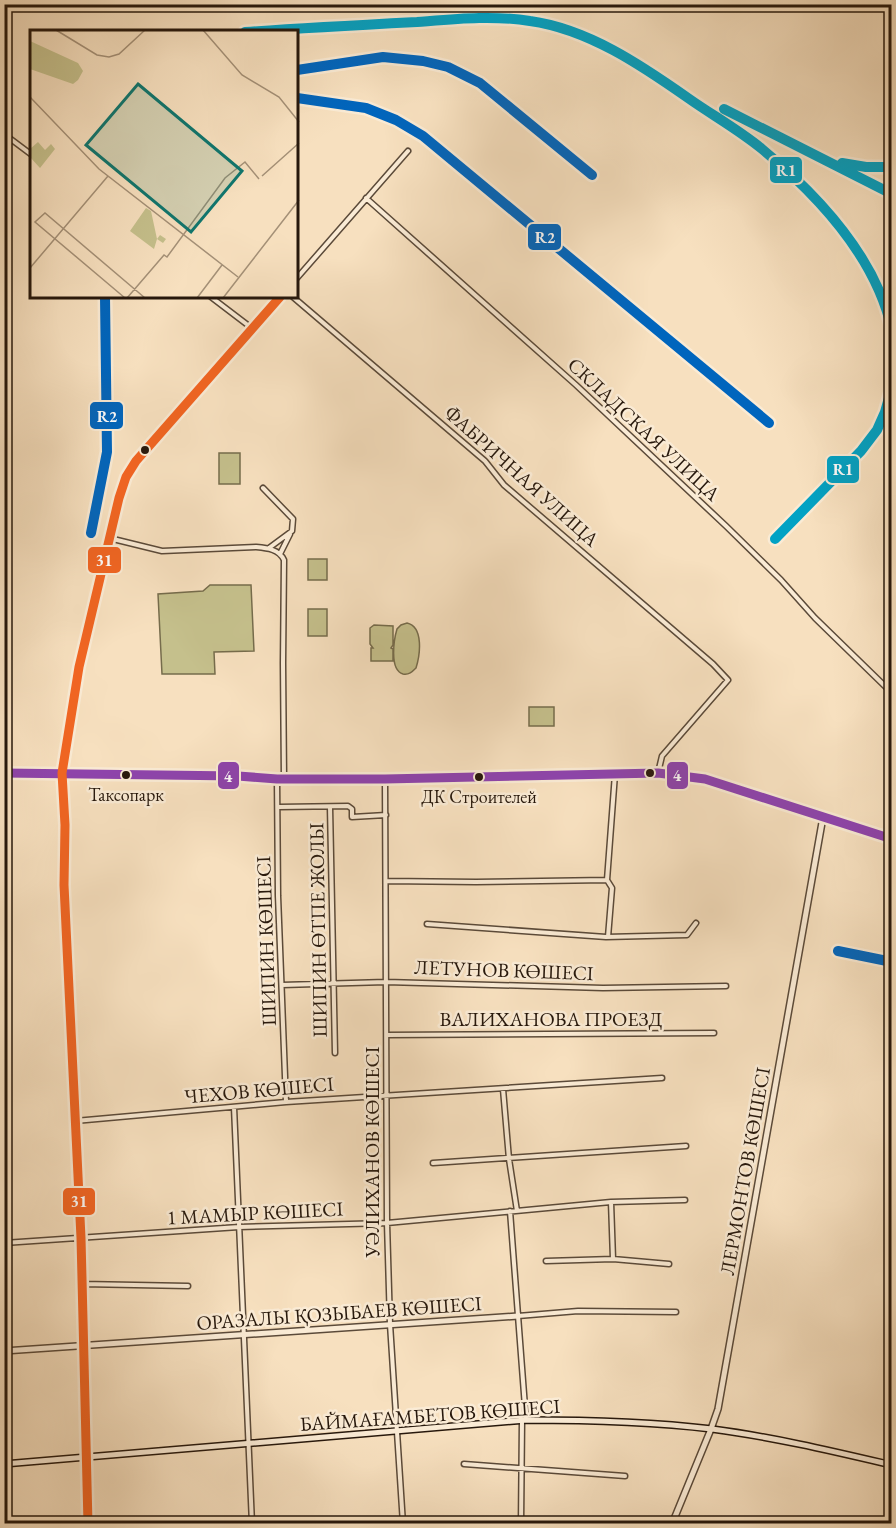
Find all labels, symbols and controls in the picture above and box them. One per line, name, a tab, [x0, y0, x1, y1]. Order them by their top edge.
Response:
inset map	[30, 30, 298, 298]
line badge: R1	[769, 156, 803, 184]
text: R1	[776, 160, 796, 181]
line badge: R2	[527, 223, 562, 251]
text: R2	[535, 227, 556, 248]
street label: СКЛАДСКАЯ УЛИЦА	[562, 352, 726, 507]
street label: ФАБРИЧНАЯ УЛИЦА	[439, 400, 605, 552]
line badge: R2	[89, 401, 124, 430]
text: R2	[97, 406, 118, 427]
unlabelled marker	[139, 444, 151, 456]
line badge: R1	[826, 455, 860, 484]
text: R1	[833, 459, 853, 480]
line badge: 31	[87, 546, 122, 574]
text: 31	[96, 550, 112, 571]
line badge: 4	[217, 761, 240, 790]
line badge: 4	[666, 761, 689, 790]
text: 4	[673, 765, 682, 786]
text: 4	[224, 766, 233, 787]
unlabelled marker	[644, 767, 656, 779]
marker: Таксопарк	[120, 769, 132, 781]
marker: ДК Строителей	[473, 771, 485, 783]
place label: Таксопарк	[88, 783, 164, 806]
place label: ДК Строителей	[421, 785, 537, 808]
street label: ШИПИН ӨТПЕ ЖОЛЫ	[303, 822, 333, 1038]
street label: ШИПИН КӨШЕСІ	[250, 855, 282, 1026]
street label: ЛЕТУНОВ КӨШЕСІ	[414, 954, 594, 986]
street label: ВАЛИХАНОВА ПРОЕЗД	[439, 1006, 663, 1032]
street label: УӘЛИХАНОВ КӨШЕСІ	[359, 1046, 385, 1259]
street label: ЛЕРМОНТОВ КӨШЕСІ	[714, 1065, 776, 1277]
street label: ЧЕХОВ КӨШЕСІ	[183, 1071, 335, 1109]
line badge: 31	[62, 1187, 96, 1216]
text: 31	[71, 1191, 87, 1212]
street label: 1 МАМЫР КӨШЕСІ	[166, 1195, 344, 1231]
street label: ОРАЗАЛЫ ҚОЗЫБАЕВ КӨШЕСІ	[195, 1290, 483, 1336]
street label: БАЙМАҒАМБЕТОВ КӨШЕСІ	[299, 1393, 561, 1437]

